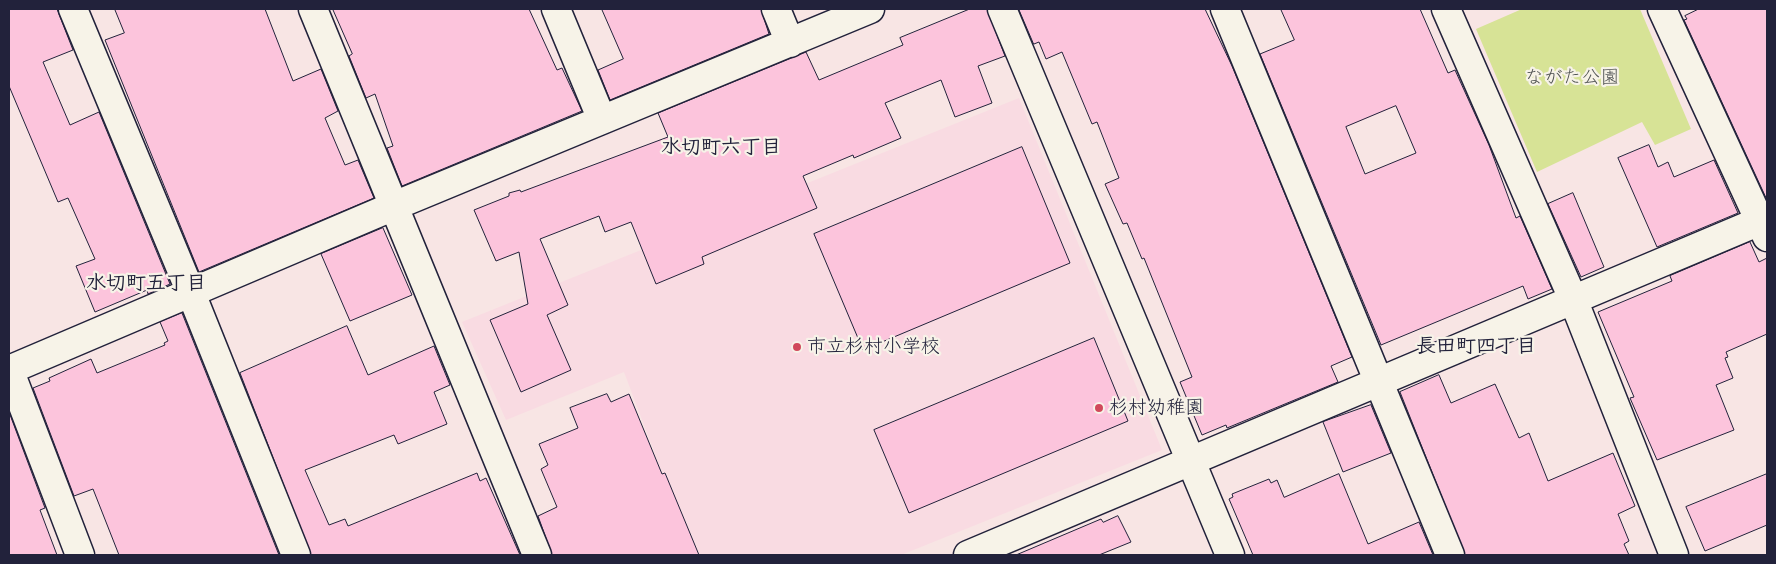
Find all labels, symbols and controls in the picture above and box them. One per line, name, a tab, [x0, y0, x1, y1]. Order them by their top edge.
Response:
park label: ながた公園	[1525, 67, 1619, 89]
district label: 水切町六丁目	[661, 136, 781, 160]
district label: 水切町五丁目	[86, 272, 206, 296]
district label: 長田町四丁目	[1416, 335, 1536, 359]
place label: 市立杉村小学校	[807, 336, 940, 358]
marker: 市立杉村小学校	[791, 341, 803, 353]
place label: 杉村幼稚園	[1109, 397, 1204, 419]
marker: 杉村幼稚園	[1093, 402, 1105, 414]

